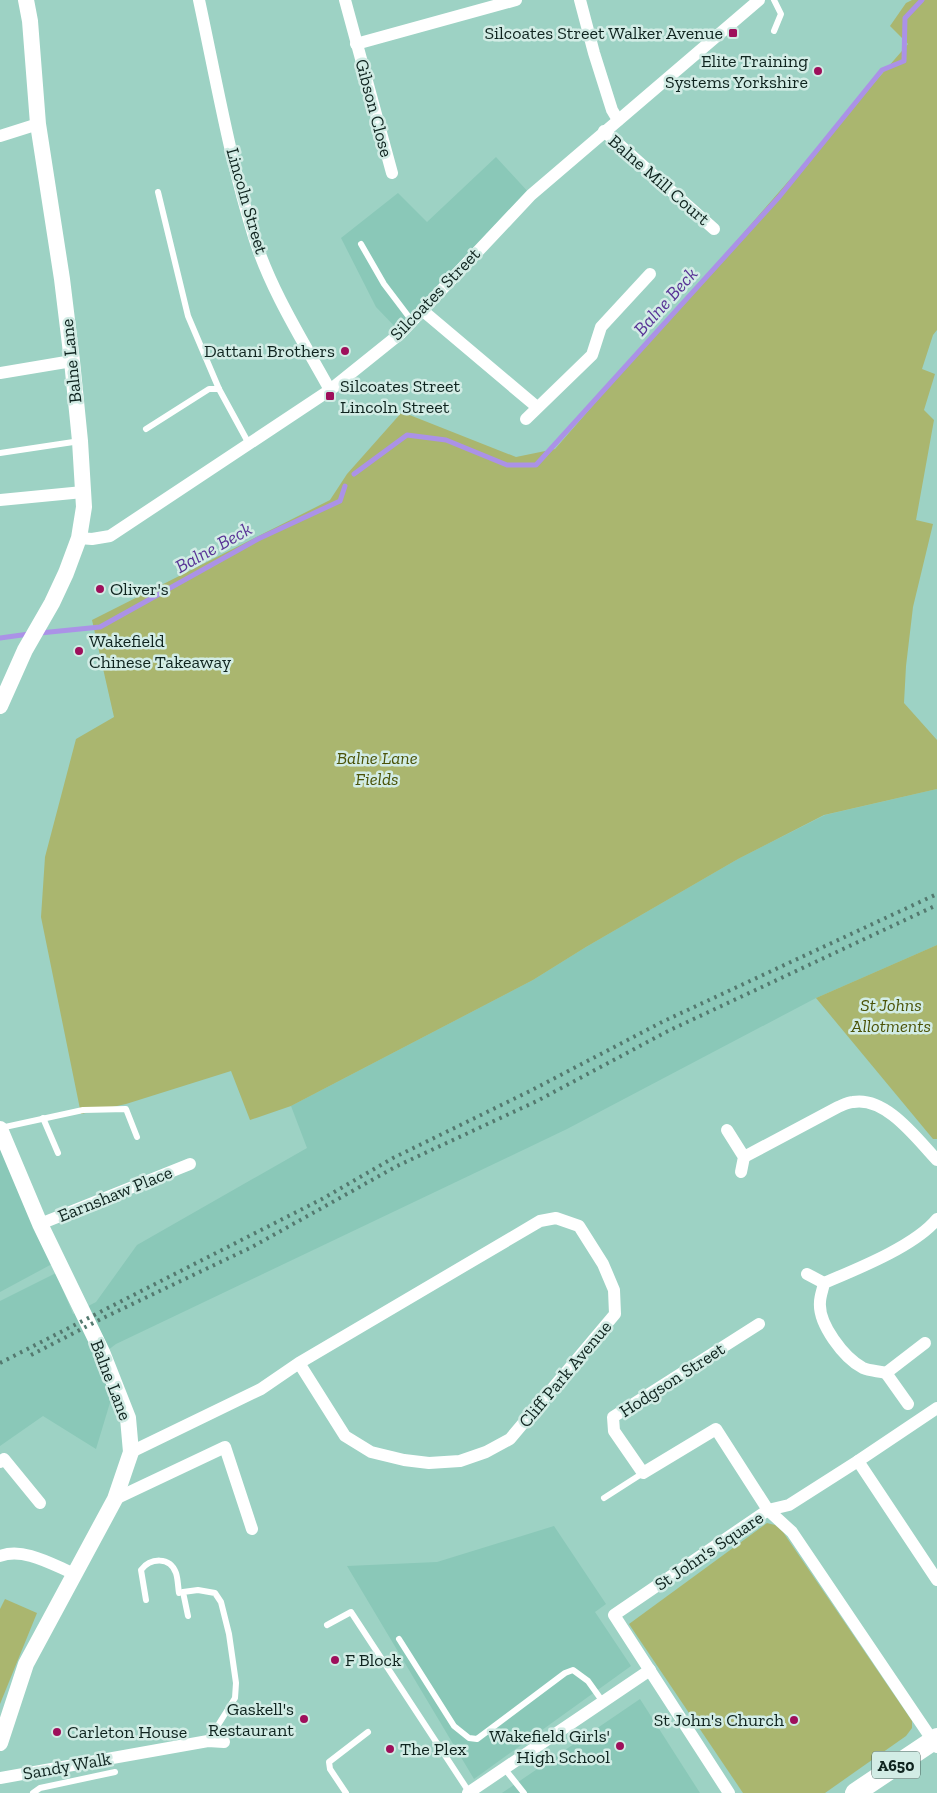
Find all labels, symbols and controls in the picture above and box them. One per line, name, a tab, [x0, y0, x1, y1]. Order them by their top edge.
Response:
place label: Silcoates Street Walker Avenue	[484, 22, 723, 44]
marker: Silcoates Street Walker Avenue	[727, 27, 739, 39]
place label: Elite Training Systems Yorkshire	[665, 50, 808, 93]
street label: Gibson Close	[350, 57, 398, 159]
marker: Elite Training Systems Yorkshire	[812, 65, 824, 77]
street label: Balne Mill Court	[604, 130, 714, 230]
street label: Lincoln Street	[221, 145, 273, 257]
street label: Silcoates Street	[385, 243, 485, 345]
water label: Balne Beck	[629, 262, 702, 340]
street label: Balne Lane	[56, 318, 86, 404]
place label: Dattani Brothers	[204, 340, 335, 362]
marker: Dattani Brothers	[339, 345, 351, 357]
place label: Silcoates Street Lincoln Street	[340, 375, 461, 418]
marker: Silcoates Street Lincoln Street	[324, 390, 336, 402]
water label: Balne Beck	[171, 517, 256, 578]
place label: Oliver's	[110, 578, 169, 600]
marker: Oliver's	[94, 583, 106, 595]
place label: Wakefield Chinese Takeaway	[89, 630, 232, 673]
marker: Wakefield Chinese Takeaway	[73, 645, 85, 657]
park label: Balne Lane Fields	[336, 747, 418, 790]
park label: St Johns Allotments	[850, 994, 931, 1037]
street label: Earnshaw Place	[55, 1161, 175, 1227]
street label: Cliff Park Avenue	[514, 1316, 616, 1432]
street label: Balne Lane	[86, 1337, 136, 1423]
street label: Hodgson Street	[615, 1338, 729, 1422]
street label: St John's Square	[650, 1506, 768, 1596]
place label: F Block	[345, 1649, 402, 1671]
marker: F Block	[329, 1654, 341, 1666]
place label: Gaskell's Restaurant	[208, 1698, 294, 1741]
place label: St John's Church	[654, 1709, 784, 1731]
marker: Gaskell's Restaurant	[298, 1713, 310, 1725]
marker: St John's Church	[788, 1714, 800, 1726]
place label: Carleton House	[67, 1721, 187, 1743]
place label: Wakefield Girls' High School	[489, 1725, 610, 1768]
marker: Carleton House	[51, 1726, 63, 1738]
place label: The Plex	[400, 1738, 466, 1760]
marker: Wakefield Girls' High School	[614, 1740, 626, 1752]
marker: The Plex	[384, 1743, 396, 1755]
street label: Sandy Walk	[21, 1747, 114, 1785]
road number: A650	[872, 1752, 920, 1778]

